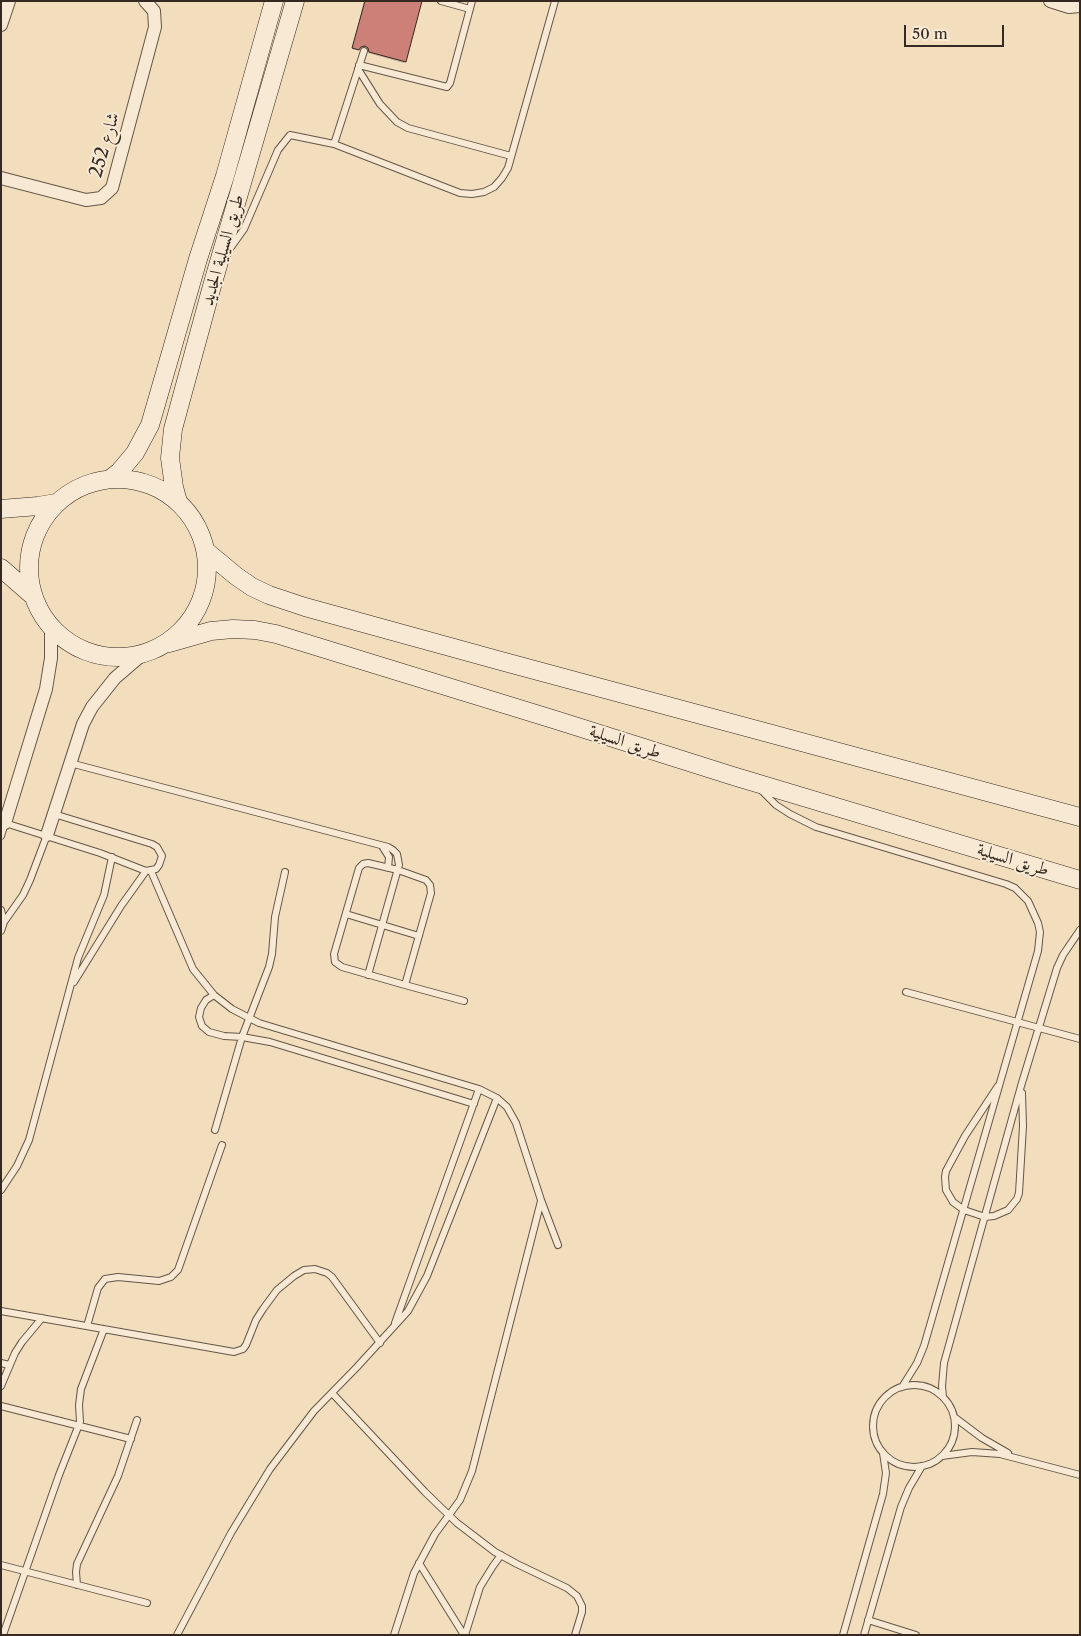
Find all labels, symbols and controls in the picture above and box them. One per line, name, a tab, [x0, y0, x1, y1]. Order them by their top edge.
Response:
scale bar	[906, 15, 1006, 47]
text: 50 m	[912, 24, 948, 43]
street label: شارع 252	[85, 110, 125, 180]
street label: طريق السيلية الجديد	[197, 192, 249, 308]
street label: طريق السيلية	[586, 720, 664, 764]
street label: طريق السيلية	[974, 839, 1052, 881]

